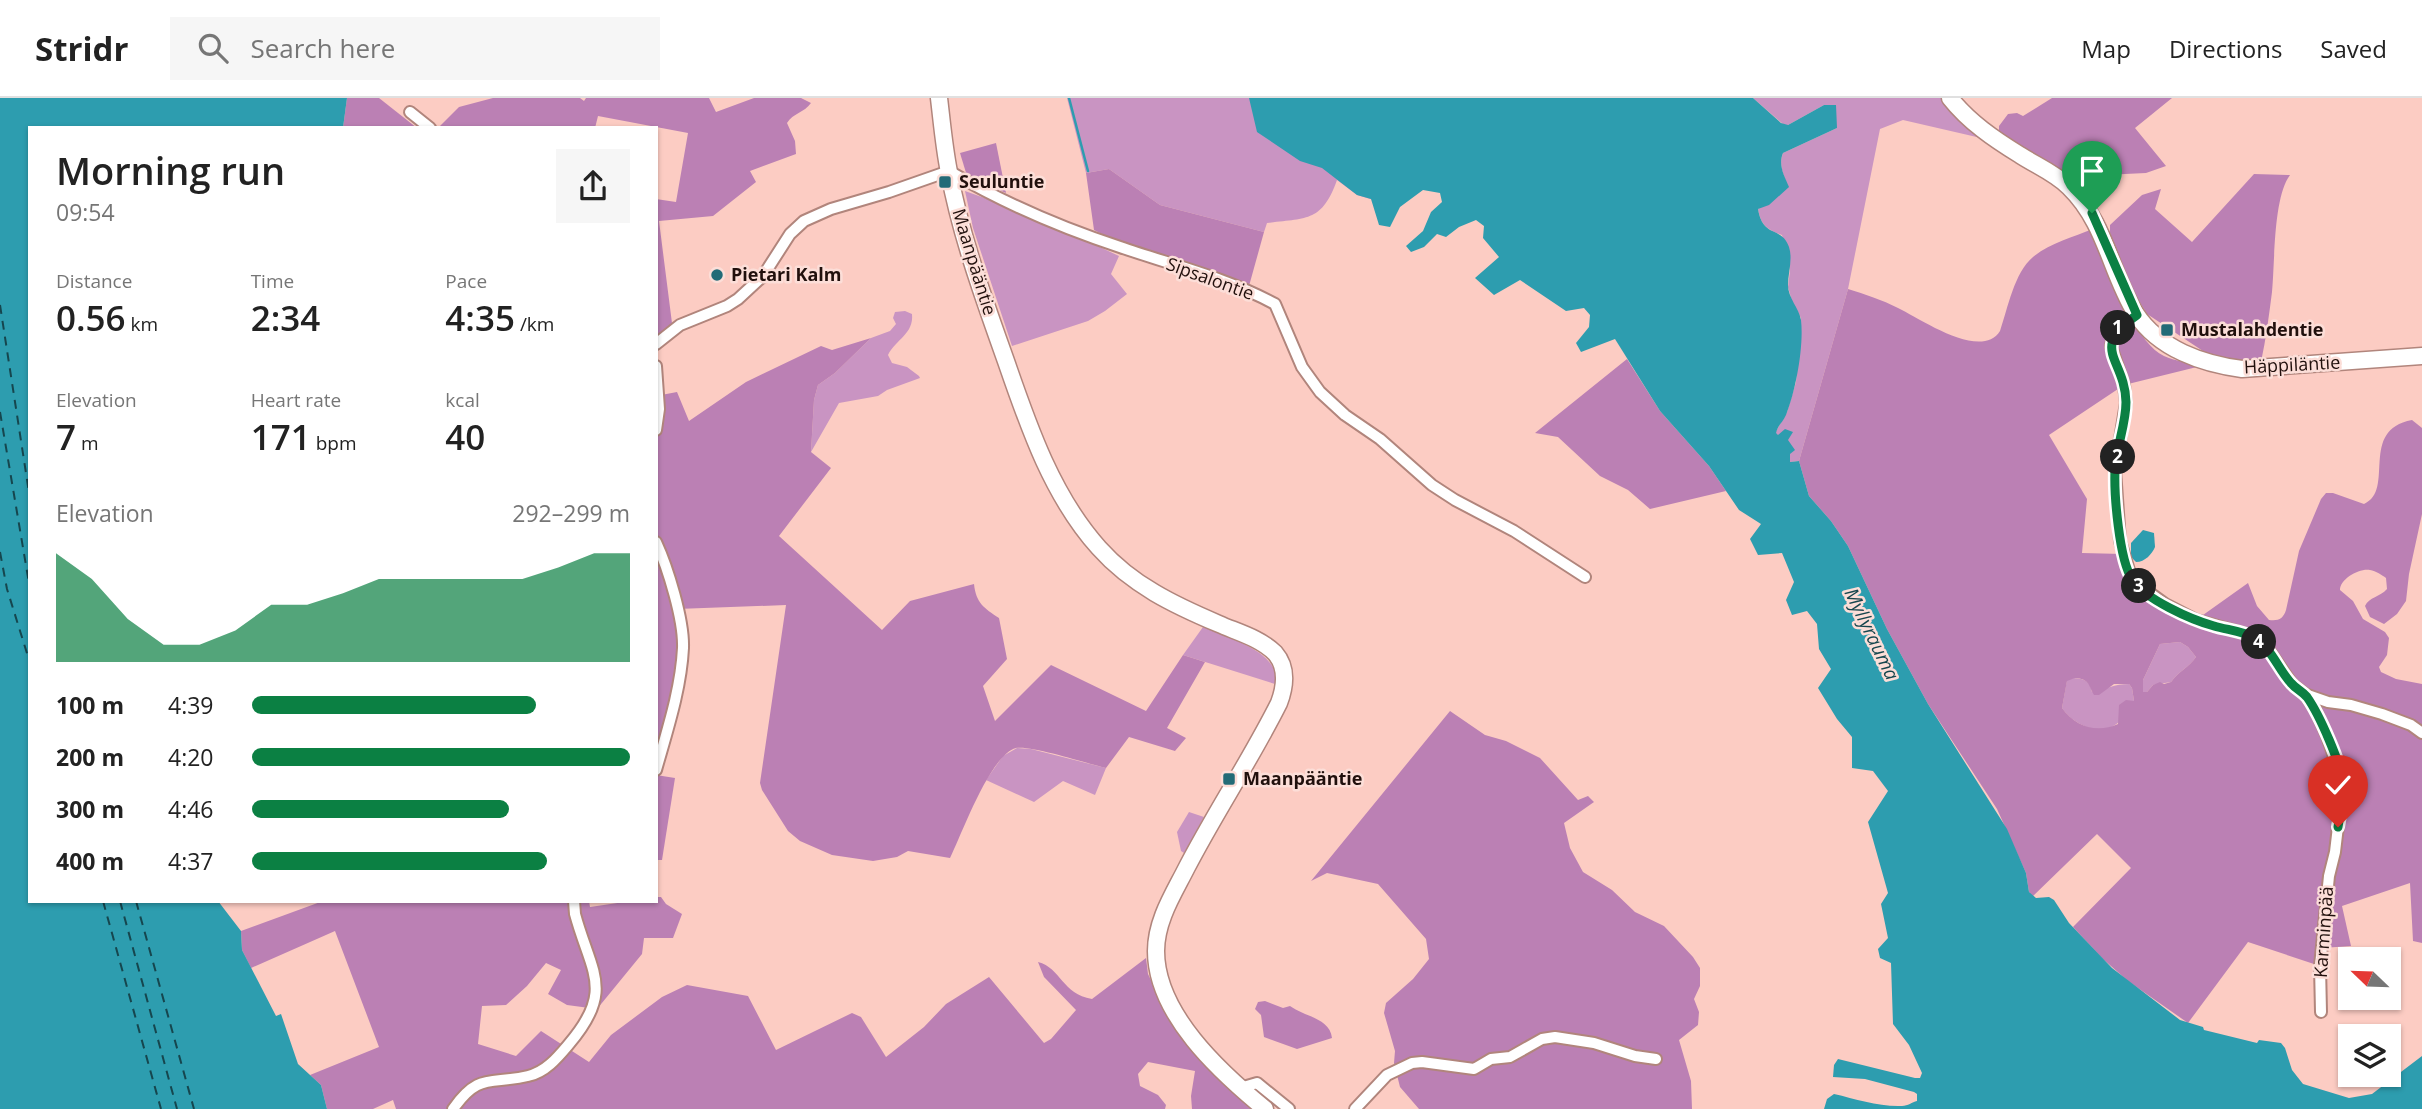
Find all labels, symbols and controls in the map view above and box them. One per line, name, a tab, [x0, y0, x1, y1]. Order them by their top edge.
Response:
search box	[170, 17, 660, 80]
text: Stridr	[35, 26, 128, 71]
icon: search	[194, 29, 232, 67]
text: Search here	[250, 30, 395, 66]
text: Map	[2081, 32, 2131, 65]
text: Directions	[2169, 32, 2282, 65]
text: Saved	[2320, 32, 2387, 65]
pin	[2062, 141, 2122, 213]
text: Morning run	[56, 144, 285, 196]
button: share	[556, 149, 630, 223]
icon: arrive	[2073, 152, 2111, 190]
place label: Seuluntie	[959, 169, 1044, 193]
marker: Seuluntie	[937, 174, 953, 190]
text: 09:54	[56, 196, 115, 228]
street label: Maanpääntie	[947, 205, 1003, 318]
street label: Sipsalontie	[1163, 251, 1257, 305]
place label: Pietari Kalm	[731, 262, 841, 286]
marker: Pietari Kalm	[709, 267, 725, 283]
text: Distance	[56, 268, 132, 294]
text: Time	[251, 268, 294, 294]
text: Pace	[445, 268, 487, 294]
text: 0.56	[56, 294, 126, 341]
text: 2:34	[251, 294, 320, 341]
text: 4:35	[445, 294, 515, 341]
pin: 1	[2100, 310, 2136, 345]
text: km	[126, 311, 158, 337]
text: /km	[515, 311, 554, 337]
text: 1	[2112, 314, 2123, 340]
place label: Mustalahdentie	[2181, 317, 2323, 341]
marker: Mustalahdentie	[2159, 322, 2175, 338]
street label: Häppiläntie	[2243, 349, 2341, 379]
text: Elevation	[56, 387, 137, 413]
text: Heart rate	[251, 387, 341, 413]
text: kcal	[445, 387, 480, 413]
text: 7	[56, 413, 76, 460]
text: 171	[251, 413, 311, 460]
text: 40	[445, 413, 485, 460]
text: m	[76, 430, 99, 456]
text: bpm	[311, 430, 356, 456]
pin: 2	[2100, 440, 2136, 474]
text: 2	[2112, 443, 2123, 469]
text: Elevation	[56, 497, 154, 529]
text: 292–299 m	[512, 497, 630, 529]
pin: 3	[2122, 568, 2156, 603]
text: 3	[2133, 572, 2144, 598]
water label: Myllyrauma	[1839, 584, 1906, 685]
pin: 4	[2242, 624, 2276, 660]
text: 4	[2253, 628, 2264, 654]
text: 100 m	[56, 689, 124, 721]
text: 4:39	[168, 689, 214, 721]
text: 200 m	[56, 741, 124, 773]
text: 4:20	[168, 741, 214, 773]
pin	[2308, 755, 2368, 827]
place label: Maanpääntie	[1243, 766, 1362, 790]
icon: check	[2319, 766, 2357, 804]
marker: Maanpääntie	[1221, 771, 1237, 787]
text: 300 m	[56, 793, 124, 825]
text: 4:46	[168, 793, 214, 825]
text: 400 m	[56, 845, 124, 877]
text: 4:37	[168, 845, 214, 877]
street label: Karminpää	[2308, 885, 2338, 978]
north arrow	[2338, 947, 2401, 1010]
map controls	[2338, 947, 2401, 1087]
button: layers	[2338, 1024, 2401, 1087]

